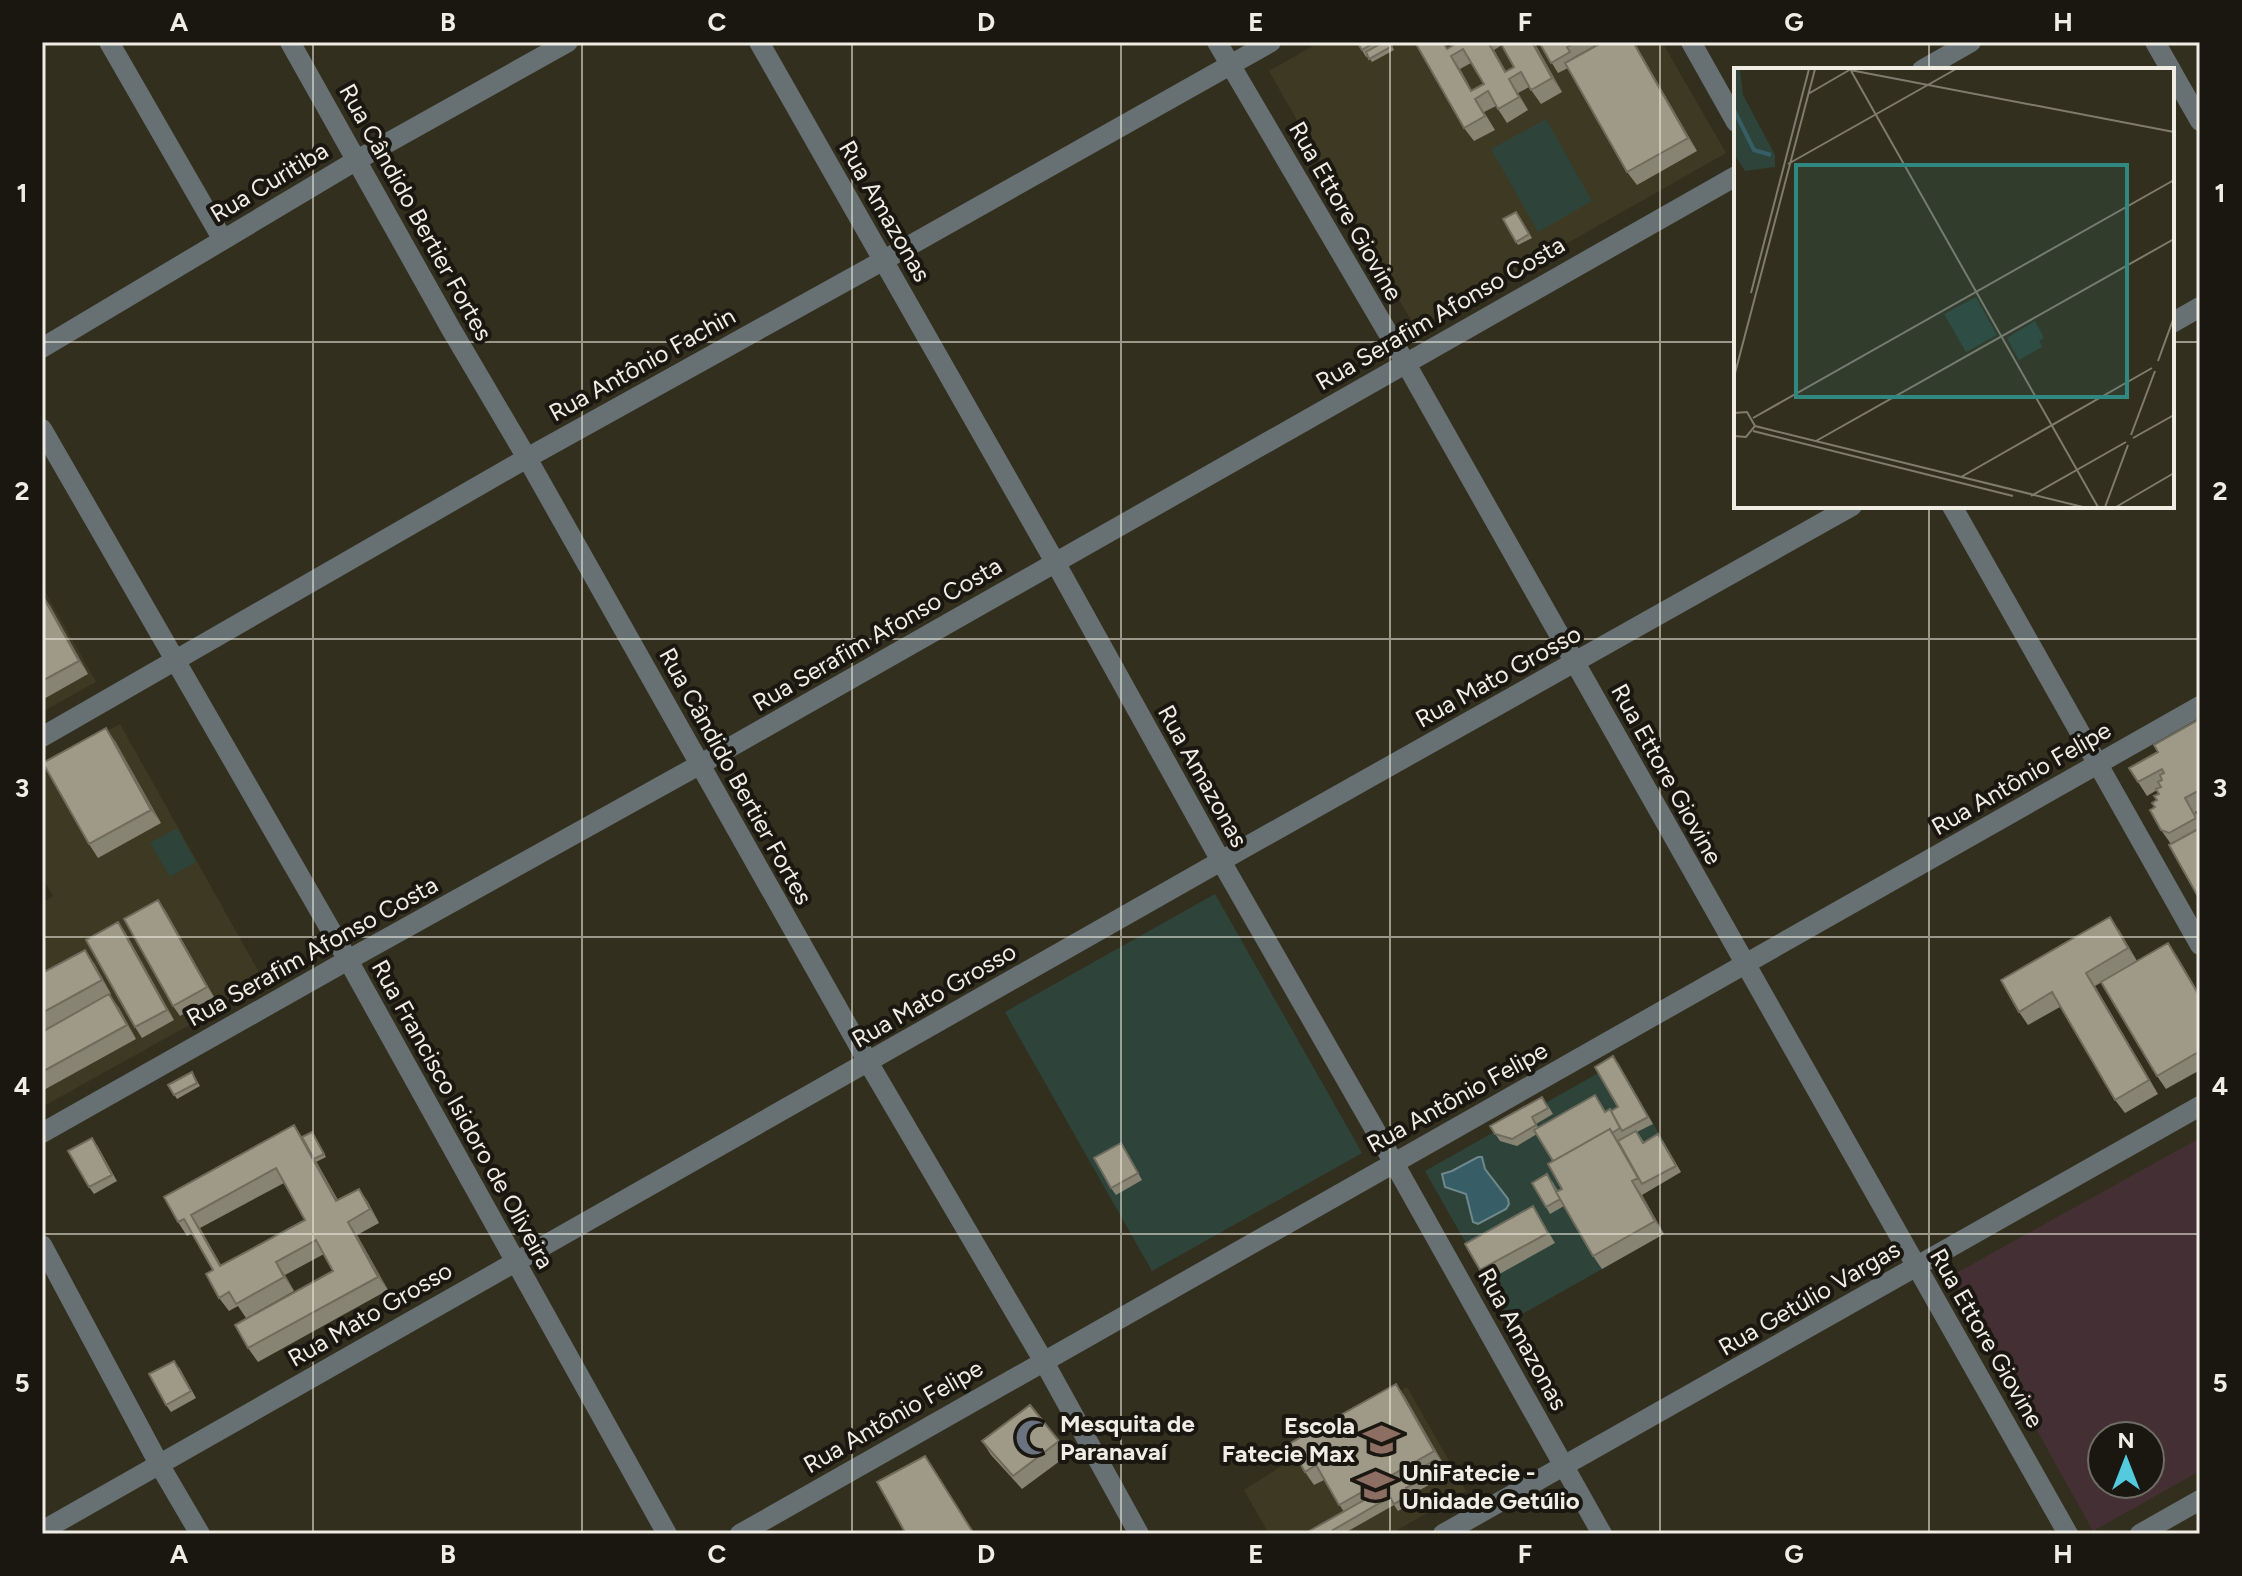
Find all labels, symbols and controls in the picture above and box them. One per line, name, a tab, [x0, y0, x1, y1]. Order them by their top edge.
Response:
text: A	[170, 6, 189, 38]
text: B	[440, 6, 456, 38]
text: C	[708, 6, 727, 38]
text: D	[977, 6, 995, 38]
text: E	[1248, 6, 1264, 38]
text: F	[1518, 6, 1532, 38]
text: G	[1784, 6, 1804, 38]
text: H	[2053, 6, 2073, 38]
inset map	[1734, 68, 2174, 508]
street label: Rua Cândido Bertier Fortes	[333, 79, 499, 345]
street label: Rua Ettore Giovine	[1283, 116, 1409, 306]
street label: Rua Amazonas	[833, 135, 937, 287]
street label: Rua Curitiba	[205, 136, 333, 228]
text: 1	[17, 177, 27, 209]
text: 1	[2215, 177, 2225, 209]
street label: Rua Serafim Afonso Costa	[1310, 230, 1570, 396]
street label: Rua Antônio Fachin	[544, 301, 740, 427]
text: 2	[14, 475, 30, 507]
text: 2	[2212, 475, 2228, 507]
street label: Rua Serafim Afonso Costa	[747, 551, 1007, 717]
street label: Rua Mato Grosso	[1410, 619, 1586, 733]
street label: Rua Cândido Bertier Fortes	[653, 643, 819, 909]
street label: Rua Ettore Giovine	[1605, 679, 1729, 869]
street label: Rua Amazonas	[1152, 700, 1254, 852]
street label: Rua Antônio Felipe	[1926, 715, 2116, 841]
text: 3	[15, 772, 29, 804]
text: 3	[2213, 772, 2227, 804]
street label: Rua Serafim Afonso Costa	[181, 870, 443, 1032]
street label: Rua Mato Grosso	[847, 936, 1021, 1054]
street label: Rua Francisco Isidoro de Oliveira	[366, 954, 560, 1274]
street label: Rua Antônio Felipe	[1362, 1035, 1552, 1159]
text: 4	[14, 1070, 30, 1102]
text: 4	[2212, 1070, 2228, 1102]
street label: Rua Getúlio Vargas	[1713, 1234, 1905, 1362]
street label: Rua Ettore Giovine	[1924, 1243, 2050, 1433]
street label: Rua Mato Grosso	[283, 1255, 457, 1373]
street label: Rua Amazonas	[1472, 1263, 1574, 1415]
street label: Rua Antônio Felipe	[798, 1353, 988, 1479]
text: 5	[14, 1367, 30, 1399]
text: 5	[2212, 1367, 2228, 1399]
place label: Mesquita de Paranavaí	[1060, 1409, 1195, 1466]
place label: Escola Fatecie Max	[1222, 1411, 1355, 1468]
mosque icon: Mesquita de Paranavaí	[1015, 1418, 1053, 1456]
school or university icon: Escola Fatecie Max	[1362, 1420, 1400, 1458]
north arrow	[2086, 1420, 2166, 1500]
text: N	[2117, 1427, 2135, 1454]
place label: UniFatecie - Unidade Getúlio	[1402, 1458, 1580, 1515]
school or university icon: UniFatecie - Unidade Getúlio	[1357, 1467, 1395, 1505]
text: A	[170, 1538, 189, 1570]
text: B	[440, 1538, 456, 1570]
text: C	[708, 1538, 727, 1570]
text: D	[977, 1538, 995, 1570]
text: E	[1248, 1538, 1264, 1570]
text: F	[1518, 1538, 1532, 1570]
text: G	[1784, 1538, 1804, 1570]
text: H	[2053, 1538, 2073, 1570]

